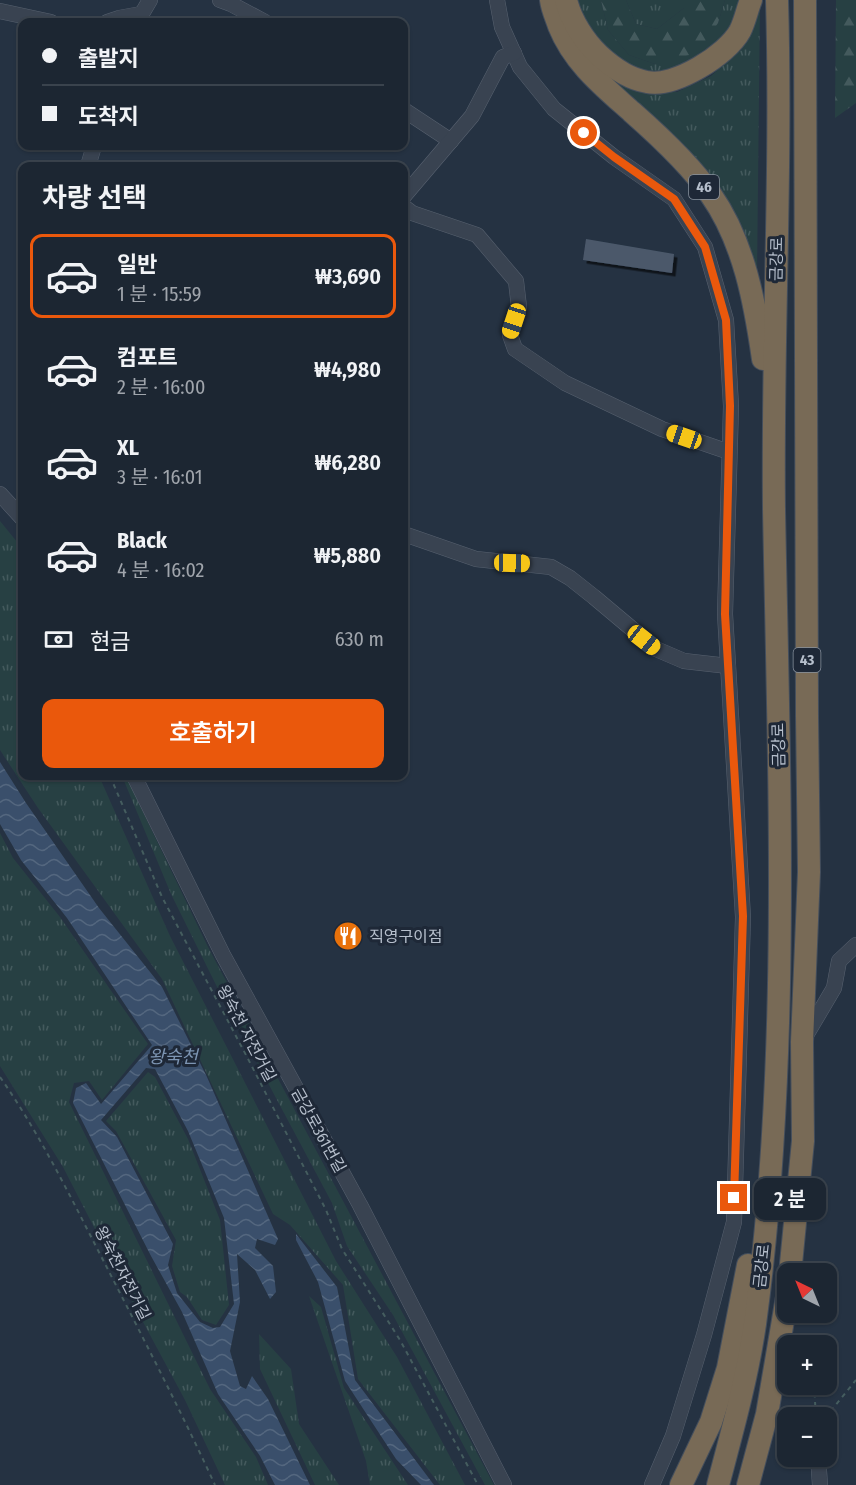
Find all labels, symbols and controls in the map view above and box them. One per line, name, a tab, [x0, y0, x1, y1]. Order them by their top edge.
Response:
text: 출발지	[78, 45, 139, 72]
text: 도착지	[78, 103, 139, 130]
route start	[570, 119, 597, 146]
road number: 46	[689, 175, 719, 199]
text: 차량 선택	[42, 182, 147, 214]
street label: 금강로	[767, 236, 786, 281]
icon: car	[45, 249, 99, 303]
text: 일반	[117, 251, 157, 278]
text: ₩3,690	[315, 263, 381, 290]
text: 1 분 · 15:59	[117, 282, 201, 306]
car	[500, 301, 528, 341]
icon: car	[45, 342, 99, 396]
text: 컴포트	[117, 344, 178, 371]
text: ₩4,980	[314, 356, 381, 383]
text: 2 분 · 16:00	[117, 375, 205, 399]
car	[664, 423, 704, 451]
text: XL	[117, 434, 139, 461]
icon: car	[45, 435, 99, 489]
text: ₩6,280	[314, 449, 381, 476]
text: 3 분 · 16:01	[117, 465, 202, 489]
text: Black	[117, 527, 167, 554]
icon: car	[45, 528, 99, 582]
text: ₩5,880	[314, 542, 381, 569]
car	[494, 554, 530, 572]
text: 4 분 · 16:02	[117, 558, 204, 582]
car	[624, 622, 664, 658]
icon: cash	[42, 623, 75, 656]
text: 630 m	[335, 627, 384, 651]
text: 현금	[90, 628, 130, 655]
road number: 43	[794, 648, 820, 672]
button: 호출하기	[42, 699, 384, 768]
street label: 금강로	[769, 722, 788, 767]
restaurant icon: 직영구이점	[332, 920, 364, 952]
place label: 직영구이점	[369, 927, 443, 946]
street label: 왕숙천 자전거길	[213, 982, 280, 1085]
water label: 왕숙천	[148, 1046, 200, 1068]
street label: 금강로361번길	[287, 1084, 350, 1176]
callout: 2 분	[755, 1177, 827, 1219]
route end	[720, 1184, 747, 1211]
text: 2 분	[774, 1187, 806, 1211]
street label: 왕숙천자전거길	[91, 1223, 154, 1323]
street label: 금강로	[750, 1243, 773, 1289]
north arrow	[777, 1263, 837, 1323]
map controls	[777, 1263, 837, 1467]
button: +	[777, 1335, 837, 1395]
button: −	[777, 1407, 837, 1467]

